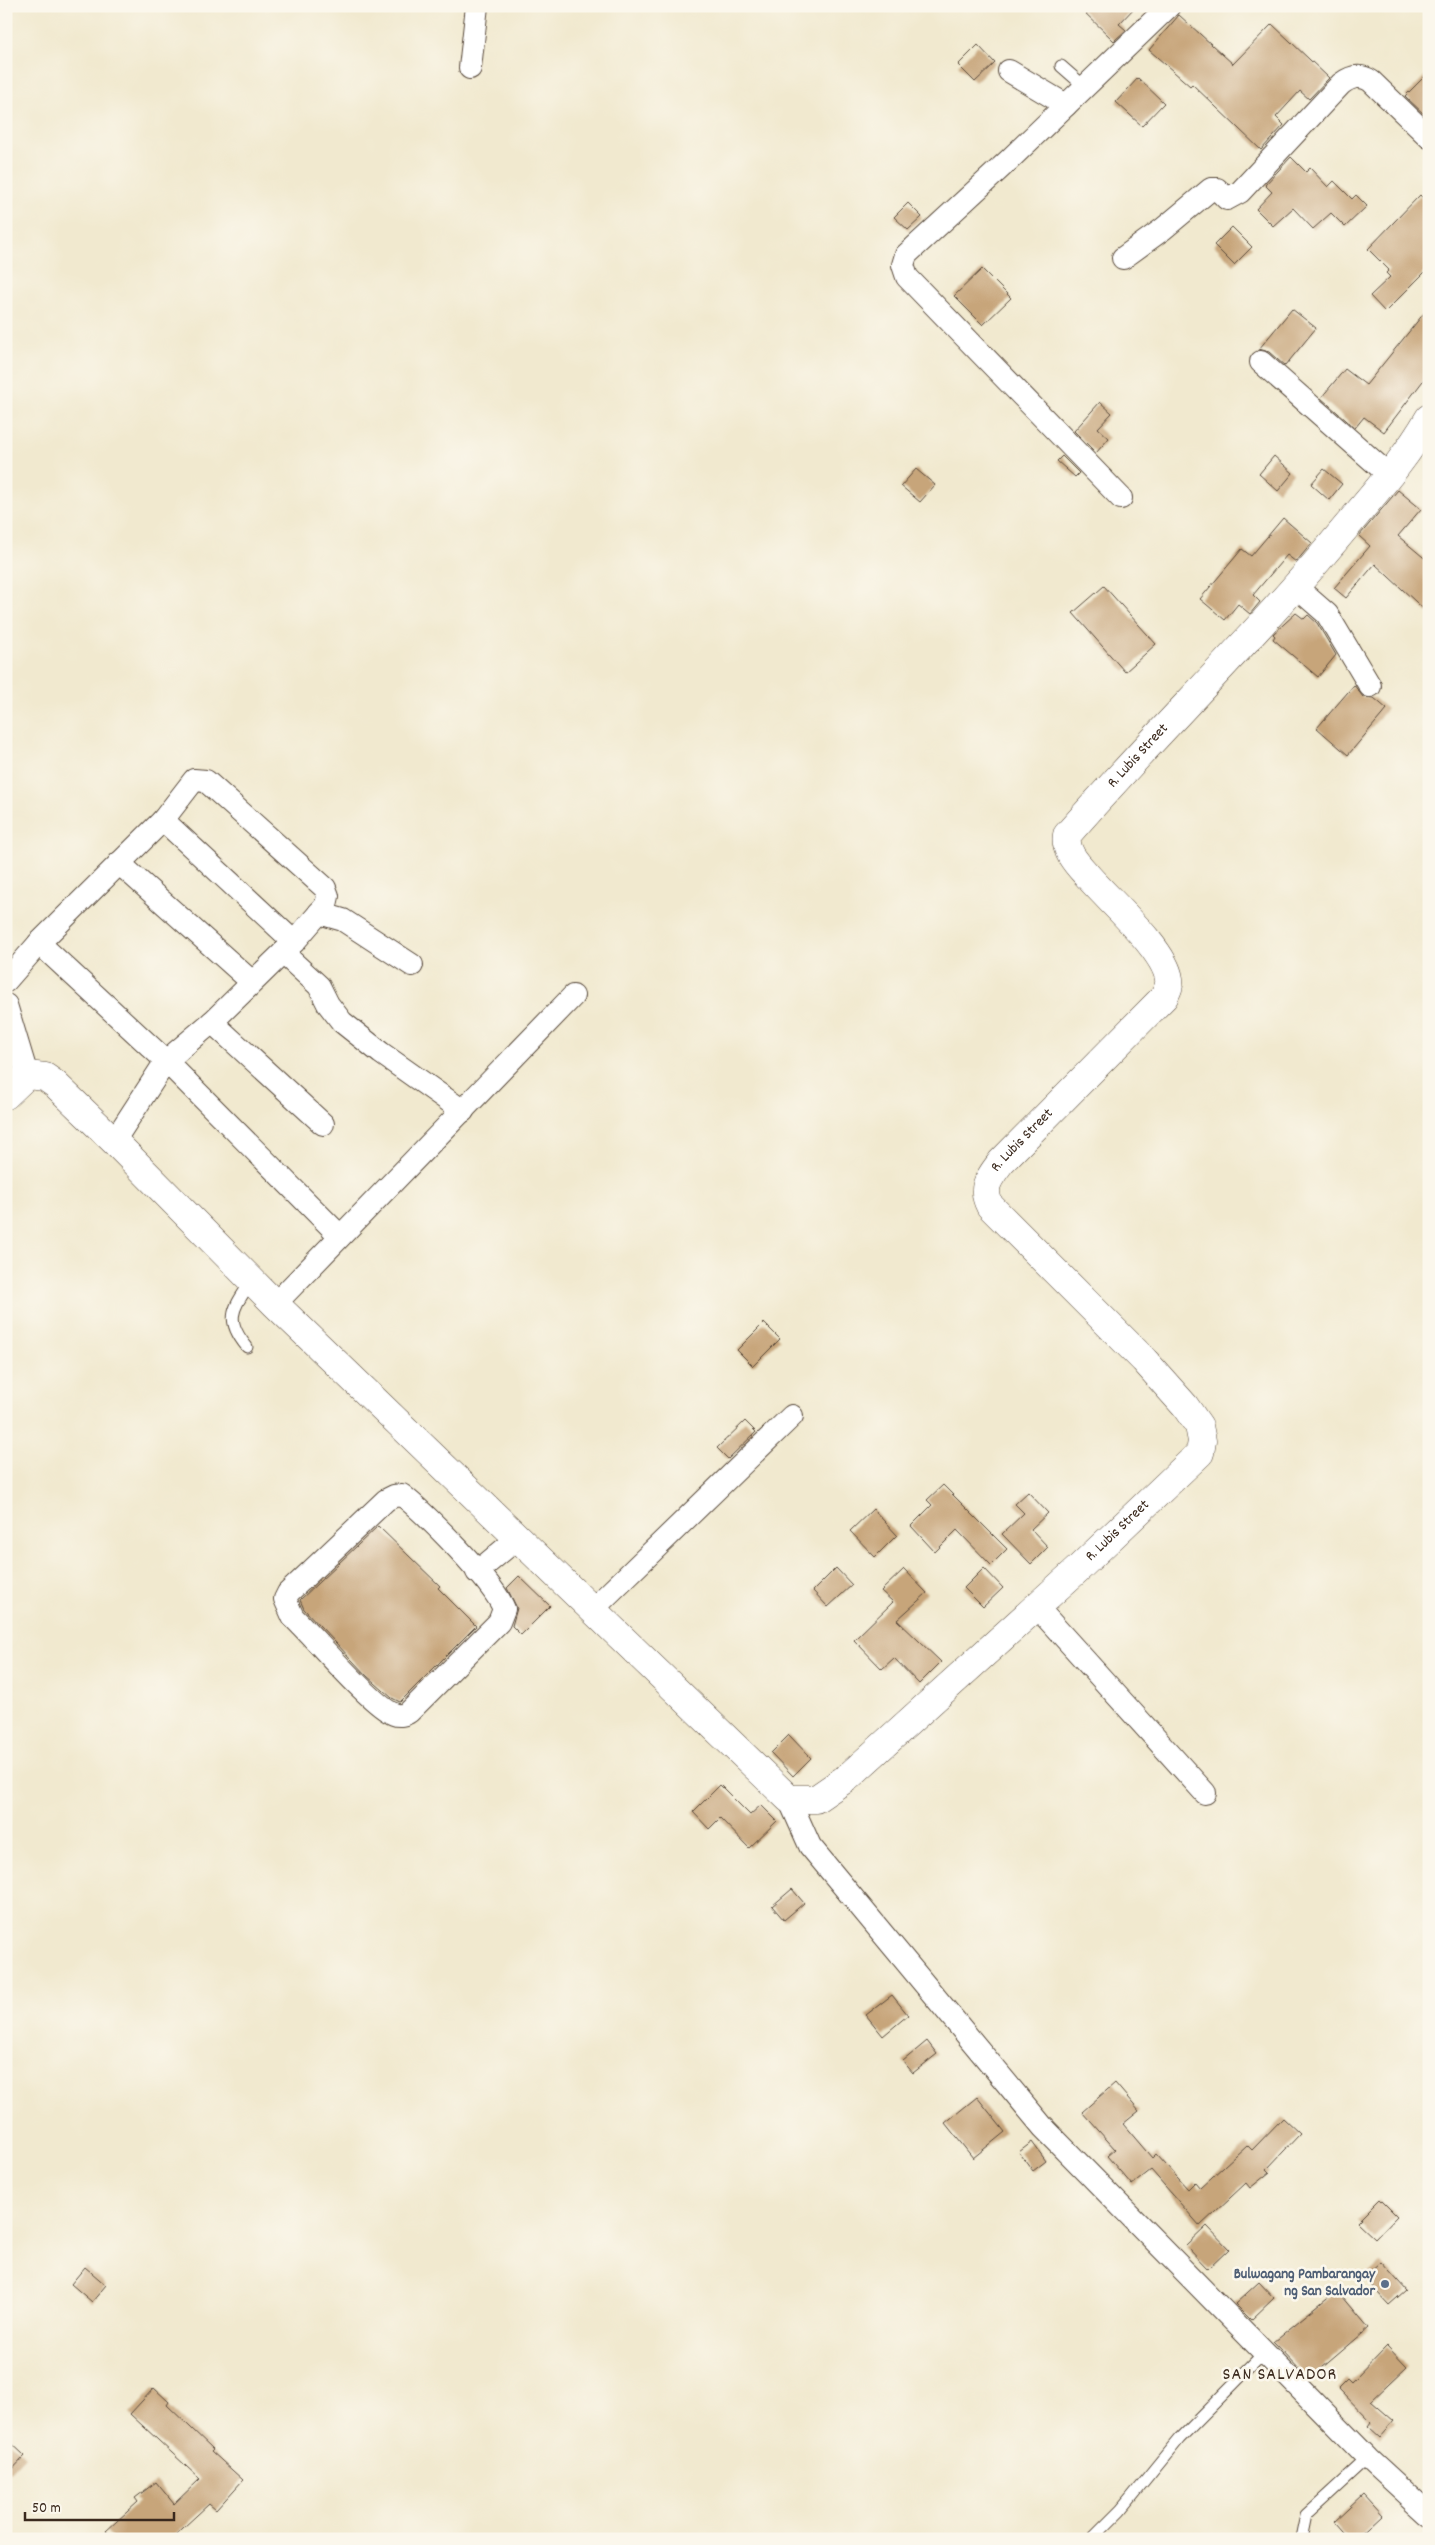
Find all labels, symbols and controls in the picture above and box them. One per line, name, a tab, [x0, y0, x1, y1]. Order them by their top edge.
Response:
street label: R. Lubis Street	[1103, 719, 1174, 793]
street label: R. Lubis Street	[986, 1103, 1059, 1177]
street label: R. Lubis Street	[1081, 1495, 1155, 1567]
place label: Bulwagang Pambarangay ng San Salvador	[1234, 2264, 1376, 2303]
marker: Bulwagang Pambarangay ng San Salvador	[1379, 2278, 1391, 2290]
district label: SAN SALVADOR	[1223, 2363, 1337, 2388]
scale bar	[25, 2490, 174, 2522]
text: 50 m	[32, 2498, 61, 2520]

